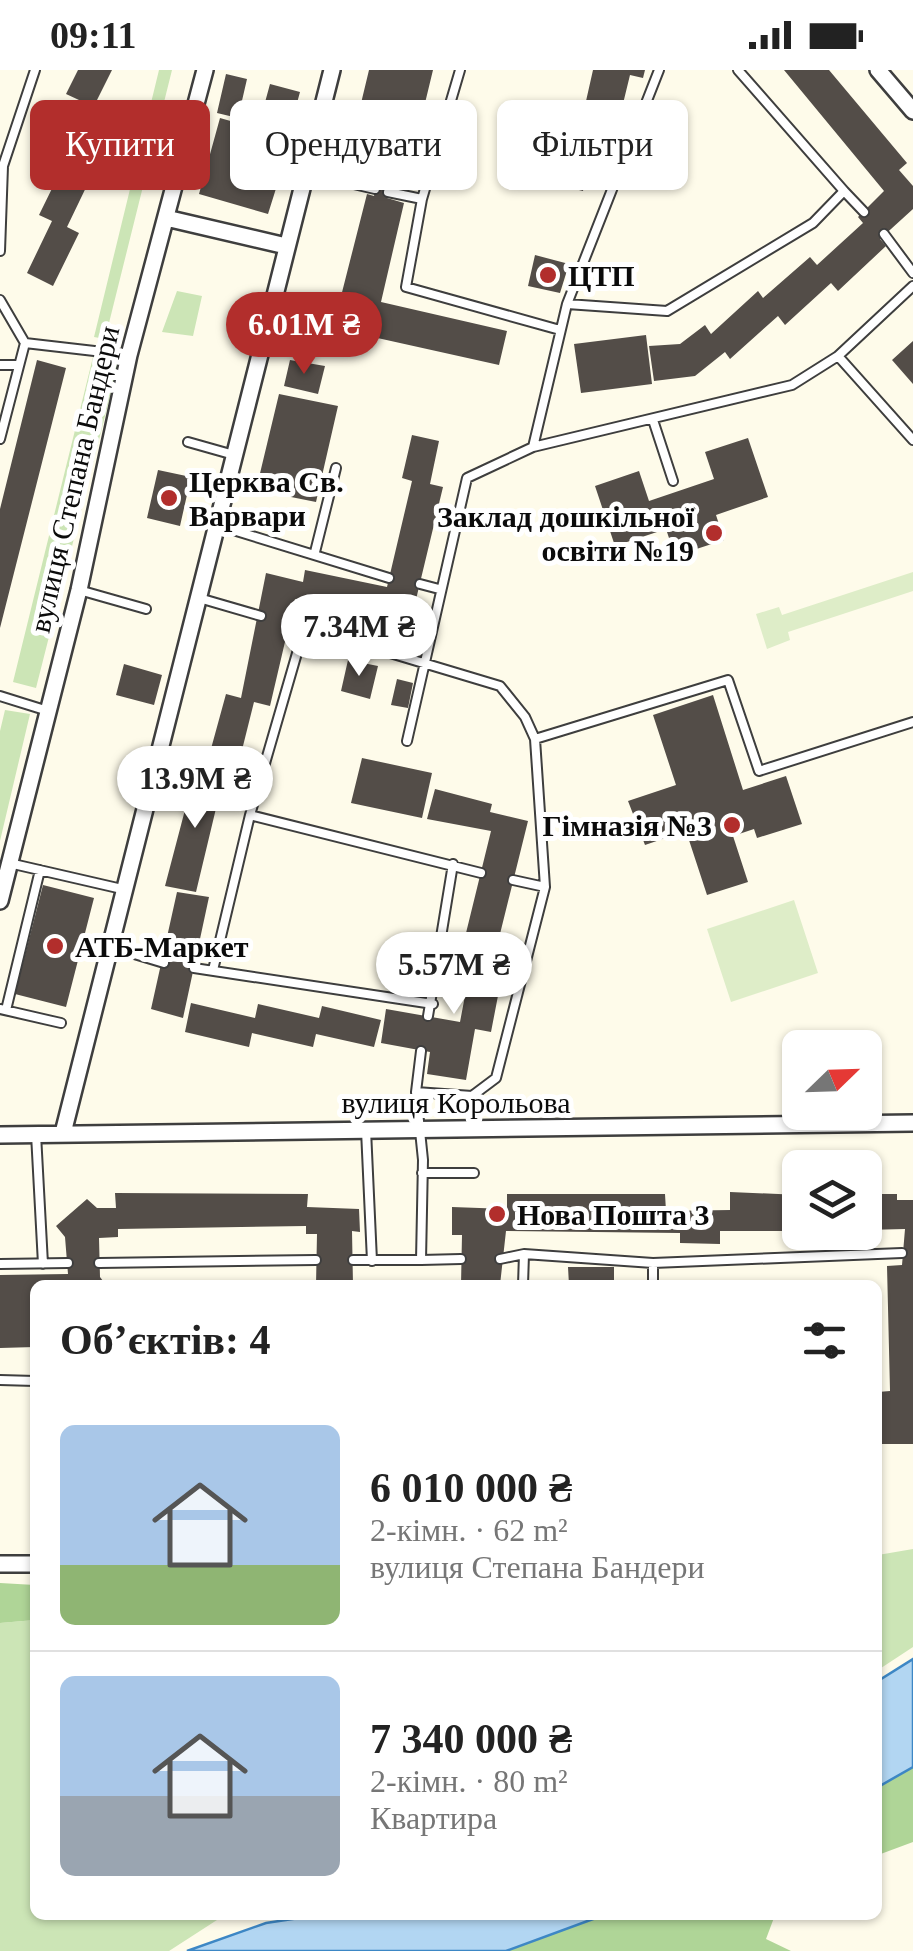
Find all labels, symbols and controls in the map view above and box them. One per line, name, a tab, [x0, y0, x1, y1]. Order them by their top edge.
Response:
text: 09:11	[50, 14, 137, 56]
chip: Купити	[30, 100, 210, 190]
chip: Орендувати	[230, 100, 477, 190]
chip: Фільтри	[497, 100, 688, 190]
place label: ЦТП	[568, 259, 635, 292]
marker: ЦТП	[537, 264, 559, 286]
pin: 6.01M ₴	[212, 292, 396, 377]
text: 6.01M ₴	[248, 306, 360, 342]
street label: вулиця Степана Бандери	[23, 322, 125, 636]
place label: Церква Св. Варвари	[189, 465, 344, 532]
marker: Церква Св. Варвари	[158, 487, 180, 509]
place label: Заклад дошкільної освіти №19	[437, 500, 695, 567]
marker: Заклад дошкільної освіти №19	[703, 522, 725, 544]
pin: 7.34M ₴	[267, 594, 451, 679]
text: 7.34M ₴	[303, 608, 415, 644]
pin: 13.9M ₴	[103, 746, 287, 831]
text: 13.9M ₴	[139, 760, 251, 796]
place label: Гімназія №3	[543, 809, 712, 842]
marker: Гімназія №3	[721, 814, 743, 836]
place label: АТБ-Маркет	[75, 930, 249, 963]
pin: 5.57M ₴	[362, 932, 546, 1017]
marker: АТБ-Маркет	[44, 935, 66, 957]
text: 5.57M ₴	[398, 946, 510, 982]
north arrow	[782, 1030, 882, 1130]
map controls	[782, 1030, 882, 1250]
street label: вулиця Корольова	[341, 1086, 571, 1119]
button: layers	[782, 1150, 882, 1250]
place label: Нова Пошта 3	[517, 1198, 710, 1231]
marker: Нова Пошта 3	[486, 1203, 508, 1225]
icon: filters	[797, 1313, 852, 1368]
text: Об’єктів: 4	[60, 1317, 270, 1363]
icon: home	[140, 1465, 260, 1585]
text: 6 010 000 ₴	[370, 1465, 572, 1511]
text: 2-кімн. · 62 m²	[370, 1512, 568, 1548]
text: вулиця Степана Бандери	[370, 1549, 705, 1585]
icon: home	[140, 1716, 260, 1836]
text: 7 340 000 ₴	[370, 1716, 572, 1762]
text: 2-кімн. · 80 m²	[370, 1763, 568, 1799]
text: Квартира	[370, 1800, 497, 1836]

